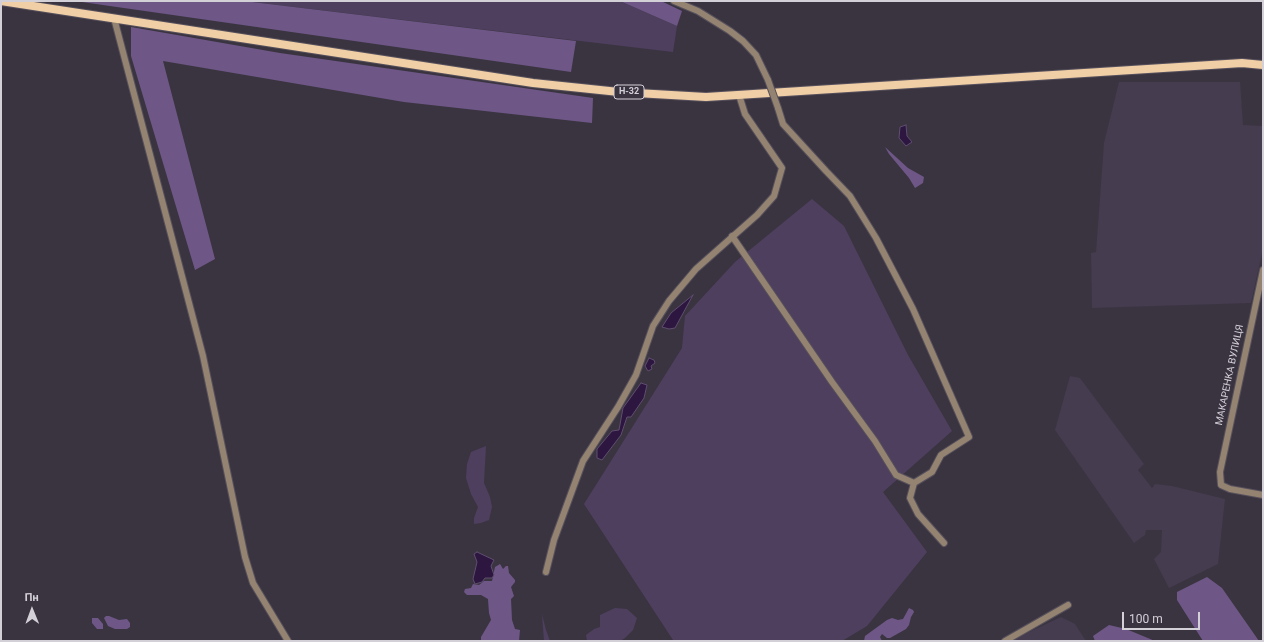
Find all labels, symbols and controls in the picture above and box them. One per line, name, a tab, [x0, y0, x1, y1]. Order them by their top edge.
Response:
road number: Н-32	[614, 85, 644, 99]
street label: МАКАРЕНКА ВУЛИЦЯ	[1213, 323, 1247, 427]
north arrow	[12, 590, 52, 630]
text: Пн	[25, 591, 39, 604]
scale bar	[1124, 604, 1202, 630]
text: 100 m	[1129, 612, 1163, 626]

